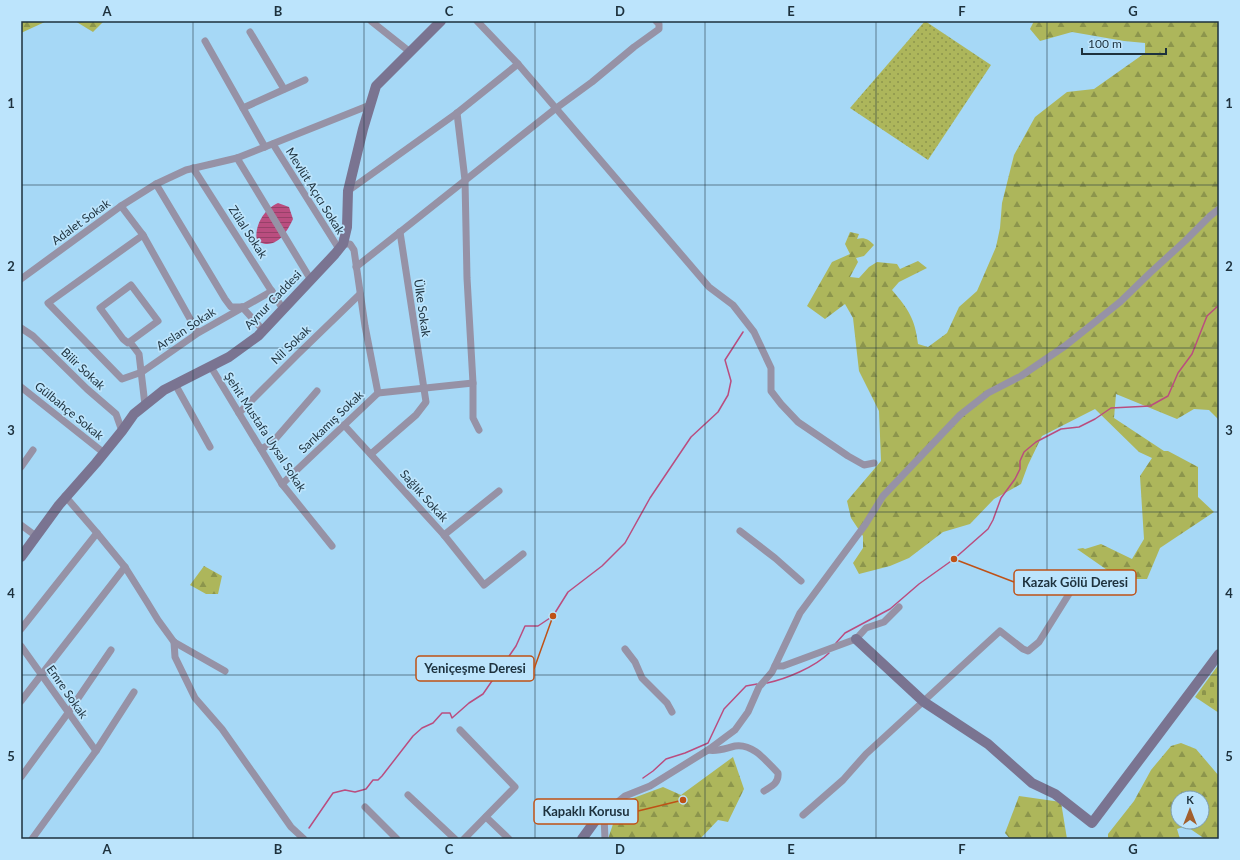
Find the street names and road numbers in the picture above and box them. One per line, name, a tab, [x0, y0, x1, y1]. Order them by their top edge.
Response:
street label: Mevlüt Açıcı Sokak	[283, 145, 349, 238]
street label: Adalet Sokak	[49, 195, 114, 248]
street label: Zülal Sokak	[226, 203, 271, 262]
street label: Aynur Caddesi	[241, 267, 305, 332]
street label: Ülke Sokak	[411, 278, 434, 339]
street label: Arslan Sokak	[153, 303, 219, 353]
street label: Nil Sokak	[268, 321, 314, 367]
street label: Bilir Sokak	[58, 344, 109, 393]
street label: Şehit Mustafa Uysal Sokak	[221, 369, 310, 495]
street label: Gülbahçe Sokak	[32, 378, 107, 443]
street label: Sarıkamış Sokak	[295, 386, 367, 456]
street label: Sağlık Sokak	[397, 467, 452, 525]
street label: Emre Sokak	[44, 662, 92, 722]

